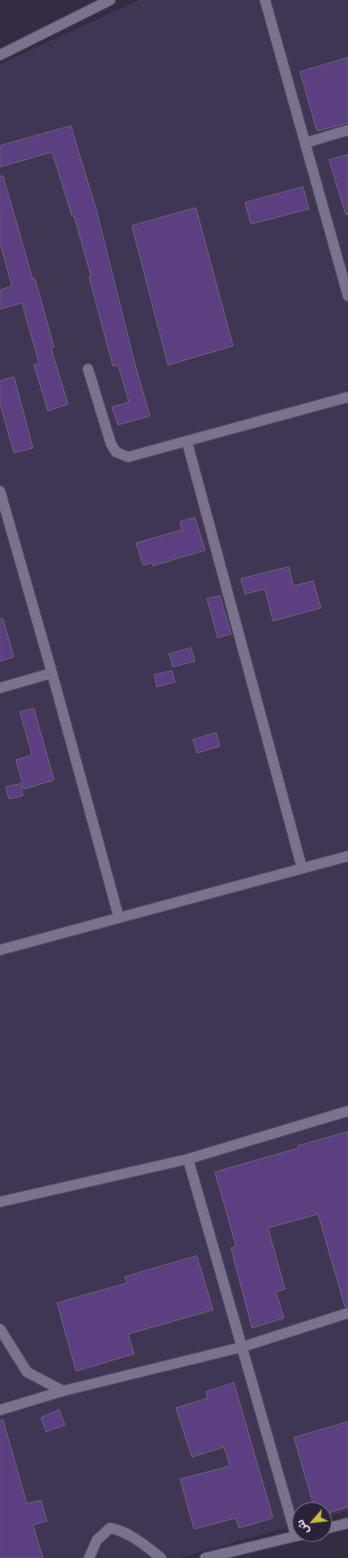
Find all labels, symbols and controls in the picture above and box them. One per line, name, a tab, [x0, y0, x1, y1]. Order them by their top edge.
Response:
north arrow	[292, 1502, 332, 1542]
text: ش	[293, 1518, 311, 1537]

